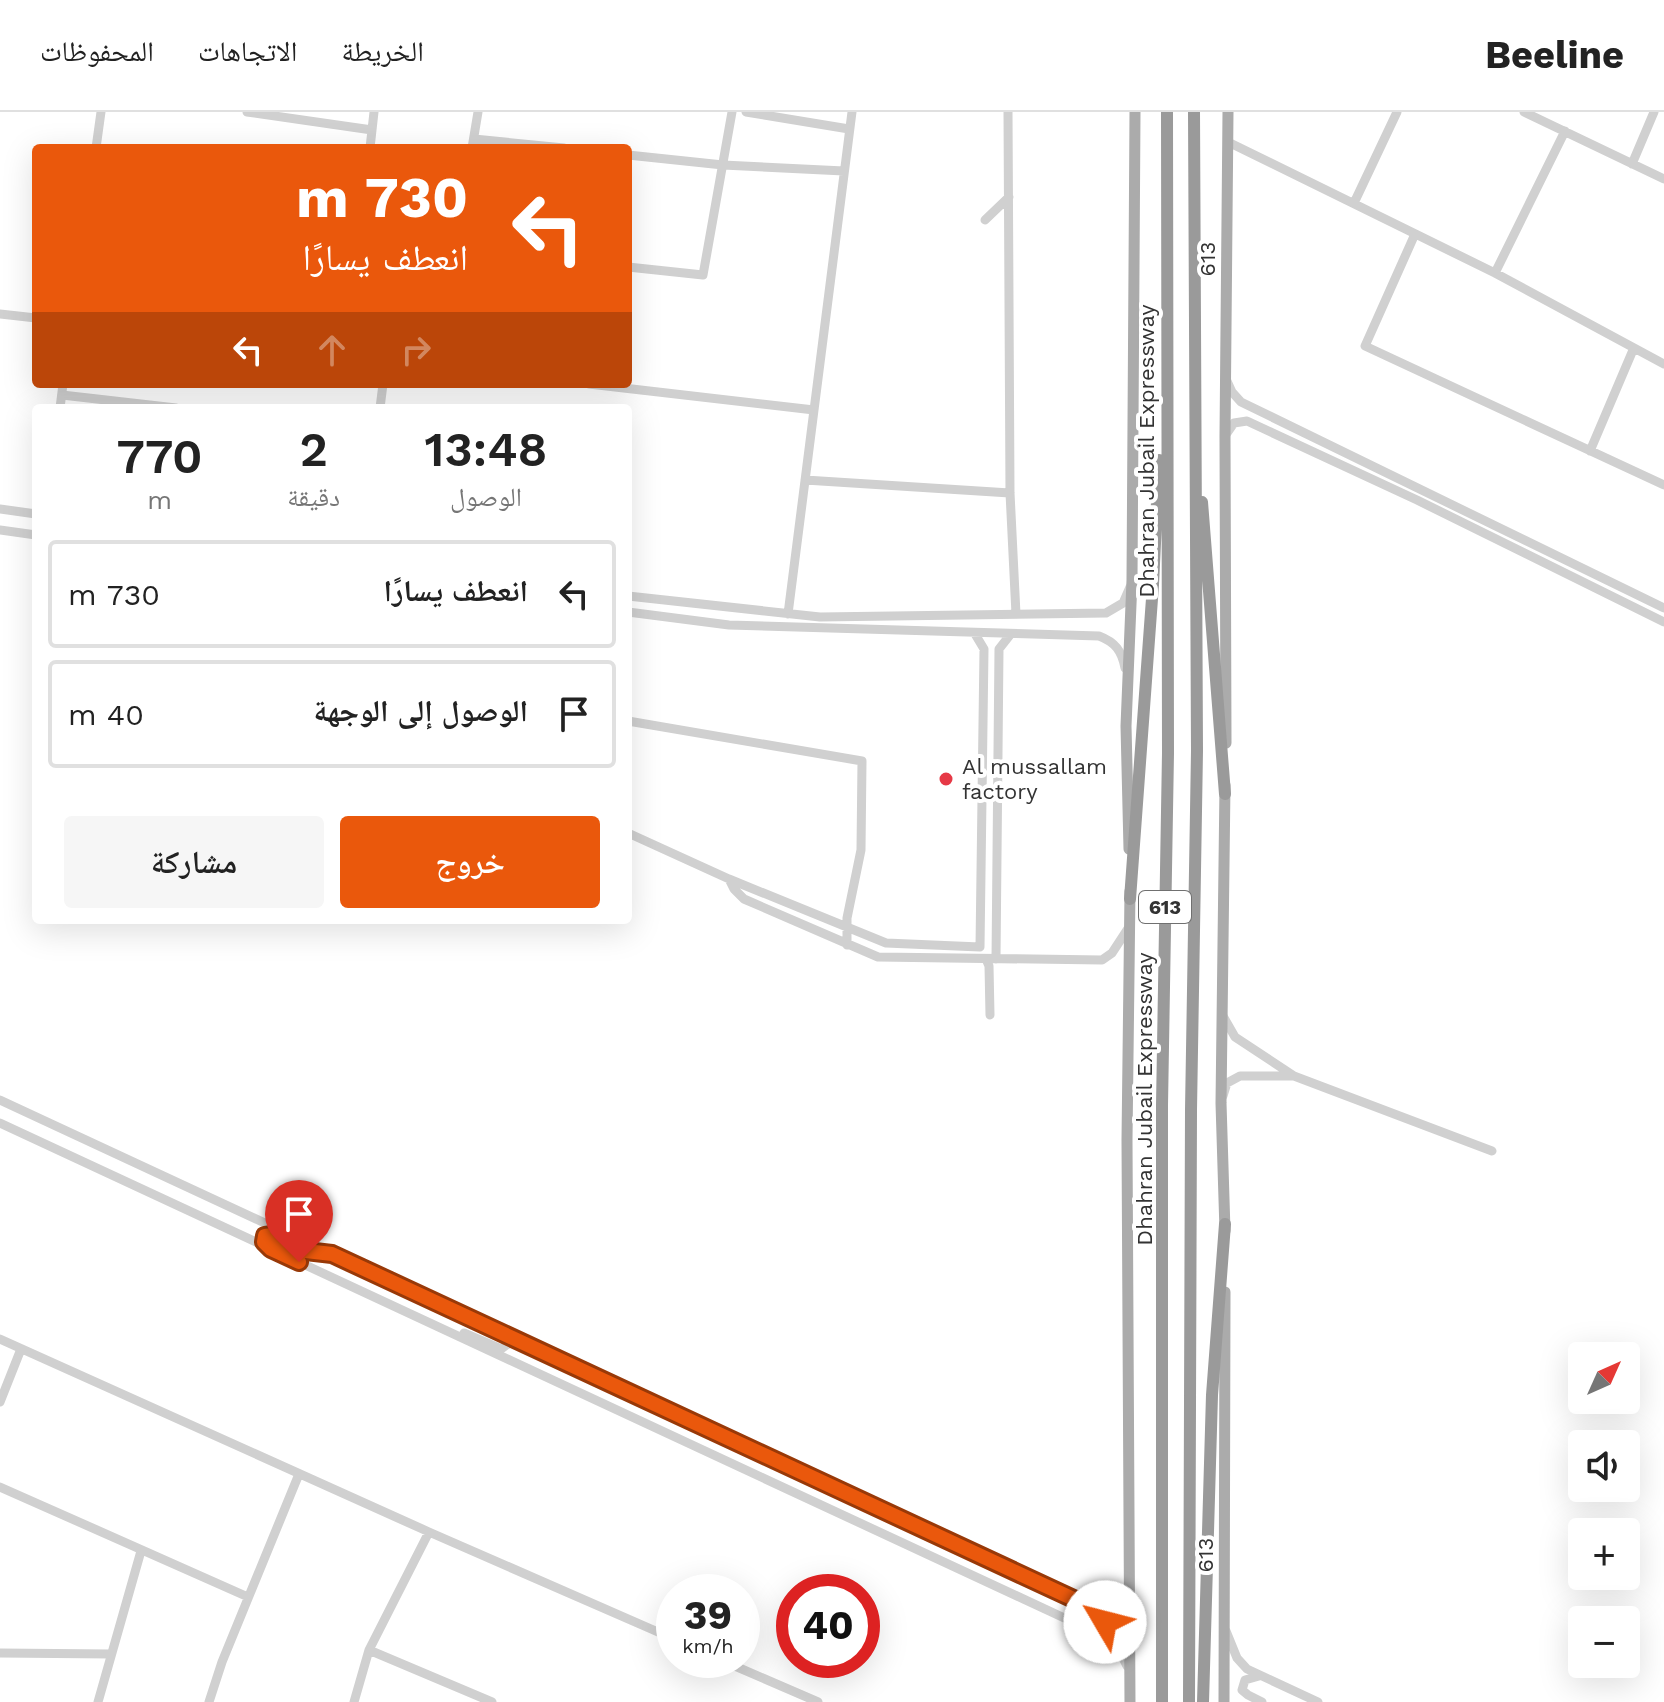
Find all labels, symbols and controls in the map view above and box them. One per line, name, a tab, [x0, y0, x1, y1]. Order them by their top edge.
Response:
text: Beeline	[1485, 33, 1624, 77]
text: المحفوظات	[40, 35, 154, 68]
text: الاتجاهات	[198, 35, 297, 68]
text: الخريطة	[341, 35, 424, 68]
text: 730 m	[296, 165, 468, 231]
icon: left	[496, 176, 600, 280]
text: انعطف يسارًا	[303, 237, 468, 279]
street label: 613	[1195, 242, 1220, 276]
street label: Dhahran Jubail Expressway	[1134, 304, 1159, 598]
icon: left	[226, 328, 270, 372]
icon: ahead	[310, 328, 354, 372]
icon: right	[394, 328, 438, 372]
text: 2	[299, 421, 328, 478]
text: 13:48	[425, 421, 547, 478]
text: 770	[117, 428, 203, 485]
text: دقيقة	[287, 482, 340, 512]
text: الوصول	[450, 482, 522, 512]
text: m	[147, 485, 172, 515]
icon: left	[552, 572, 596, 616]
text: انعطف يسارًا	[383, 573, 528, 608]
text: 730 m	[68, 577, 160, 612]
icon: arrive	[552, 692, 596, 736]
text: الوصول إلى الوجهة	[314, 693, 528, 728]
text: 40 m	[68, 697, 144, 732]
place label: Al mussallam factory	[962, 754, 1107, 804]
marker: Al mussallam factory	[937, 770, 955, 788]
button: مشاركة	[64, 816, 324, 908]
button: خروج	[340, 816, 600, 908]
road number: 613	[1139, 891, 1191, 923]
street label: Dhahran Jubail Expressway	[1132, 952, 1157, 1246]
pin	[265, 1180, 333, 1262]
icon: arrive	[277, 1192, 321, 1236]
north arrow	[1568, 1342, 1640, 1414]
map controls	[1568, 1342, 1640, 1678]
button: sound	[1568, 1430, 1640, 1502]
button: +	[1568, 1518, 1640, 1590]
street label: 613	[1193, 1538, 1218, 1572]
speed limit sign: 40	[776, 1574, 880, 1678]
position arrow	[1063, 1580, 1147, 1664]
text: 39	[684, 1592, 732, 1639]
button: −	[1568, 1606, 1640, 1678]
text: km/h	[682, 1634, 734, 1658]

